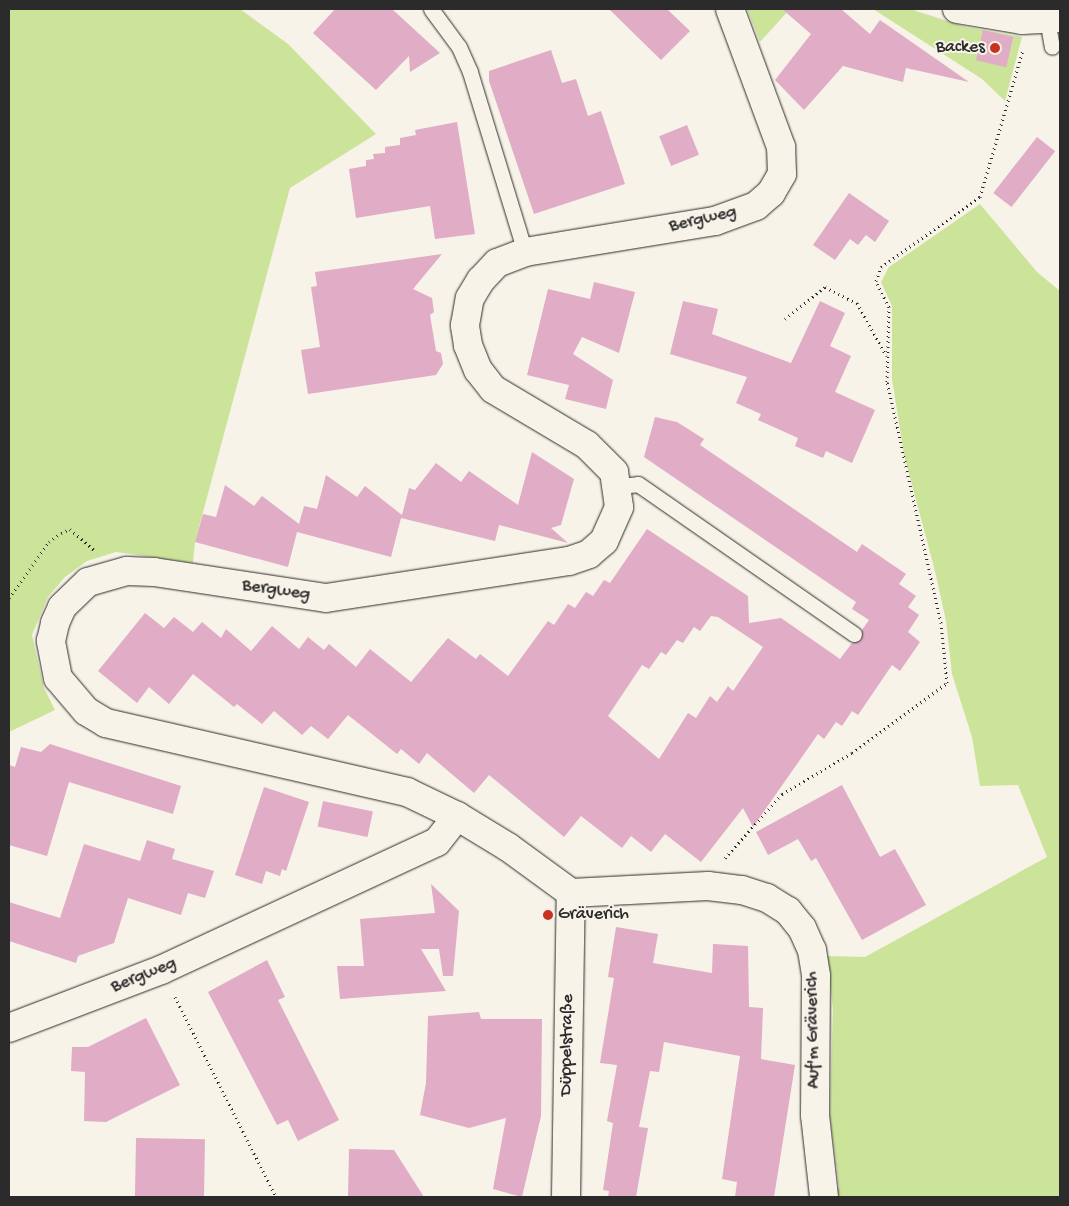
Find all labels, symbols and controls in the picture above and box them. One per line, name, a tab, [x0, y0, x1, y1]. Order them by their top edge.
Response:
place label: Backes	[936, 37, 985, 59]
marker: Backes	[989, 42, 1001, 54]
street label: Bergweg	[667, 202, 739, 238]
street label: Bergweg	[241, 576, 311, 606]
place label: Gräverich	[558, 904, 629, 926]
marker: Gräverich	[542, 909, 554, 921]
street label: Bergweg	[108, 953, 180, 999]
street label: Auf'm Gräverich	[802, 971, 826, 1089]
street label: Düppelstraße	[556, 994, 580, 1096]

